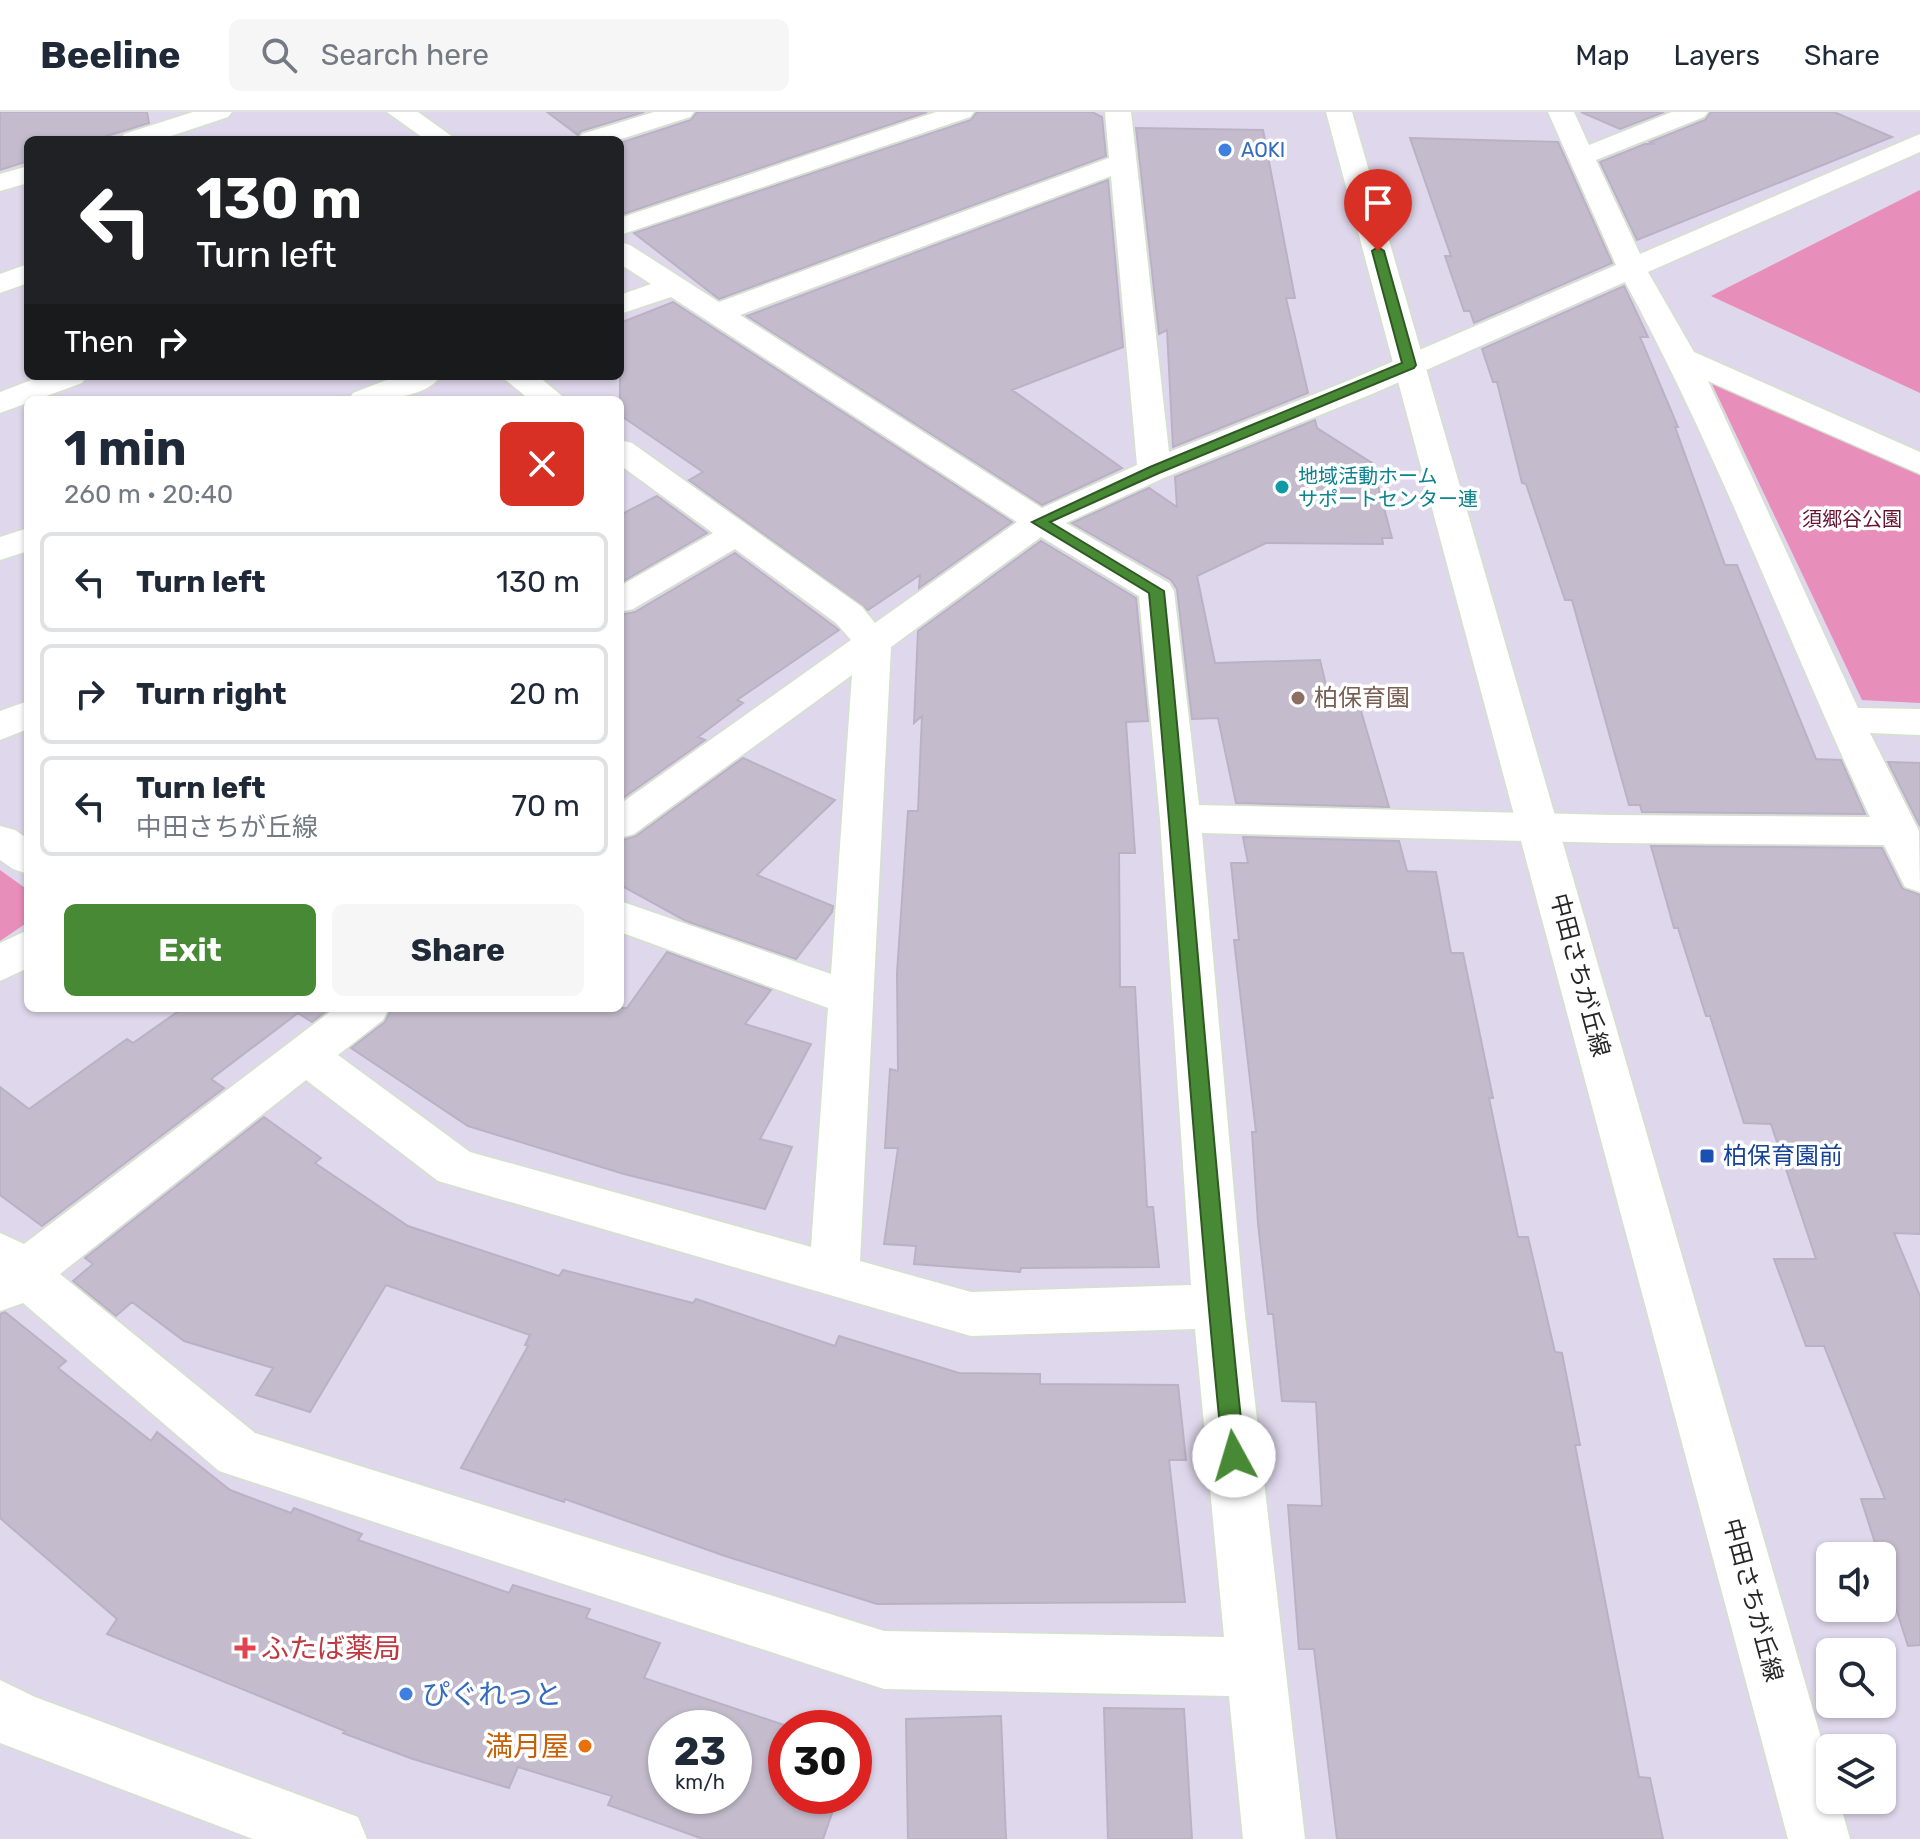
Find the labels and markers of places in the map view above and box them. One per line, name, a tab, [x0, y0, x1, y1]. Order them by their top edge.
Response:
place label: AOKI	[1241, 138, 1285, 162]
marker: AOKI	[1216, 141, 1234, 159]
pin	[1344, 169, 1412, 251]
place label: 地域活動ホーム サポートセンター連	[1298, 464, 1478, 511]
marker: 地域活動ホーム サポートセンター連	[1273, 478, 1291, 496]
place label: 柏保育園	[1314, 684, 1410, 712]
marker: 柏保育園	[1289, 689, 1307, 707]
place label: 柏保育園前	[1723, 1142, 1843, 1170]
marker: 柏保育園前	[1698, 1147, 1716, 1165]
place label: ふたば薬局	[261, 1632, 401, 1665]
marker: ふたば薬局	[236, 1639, 254, 1657]
place label: ぴぐれっと	[422, 1678, 562, 1711]
marker: ぴぐれっと	[397, 1685, 415, 1703]
place label: 満月屋	[485, 1730, 569, 1763]
marker: 満月屋	[576, 1737, 594, 1755]

